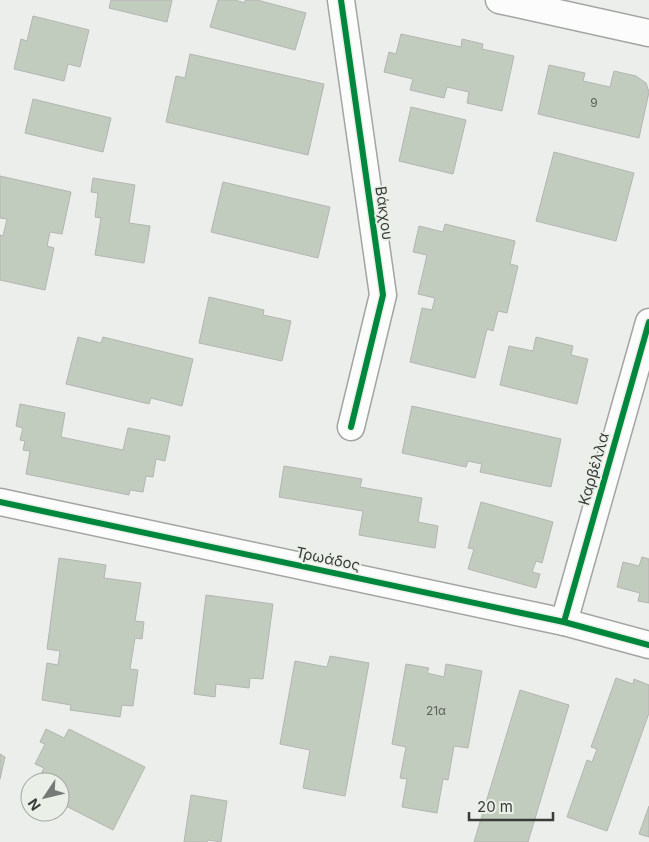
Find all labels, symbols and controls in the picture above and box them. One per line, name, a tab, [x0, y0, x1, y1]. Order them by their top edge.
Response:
house number: 9	[590, 95, 598, 110]
street label: Βάκχου	[371, 185, 398, 241]
street label: Καρβέλλα	[574, 430, 613, 507]
street label: Τρωάδος	[294, 542, 362, 575]
house number: 21α	[426, 703, 446, 718]
north arrow	[20, 772, 70, 822]
scale bar	[469, 790, 553, 822]
text: N	[24, 795, 44, 814]
text: 20 m	[477, 797, 513, 816]

